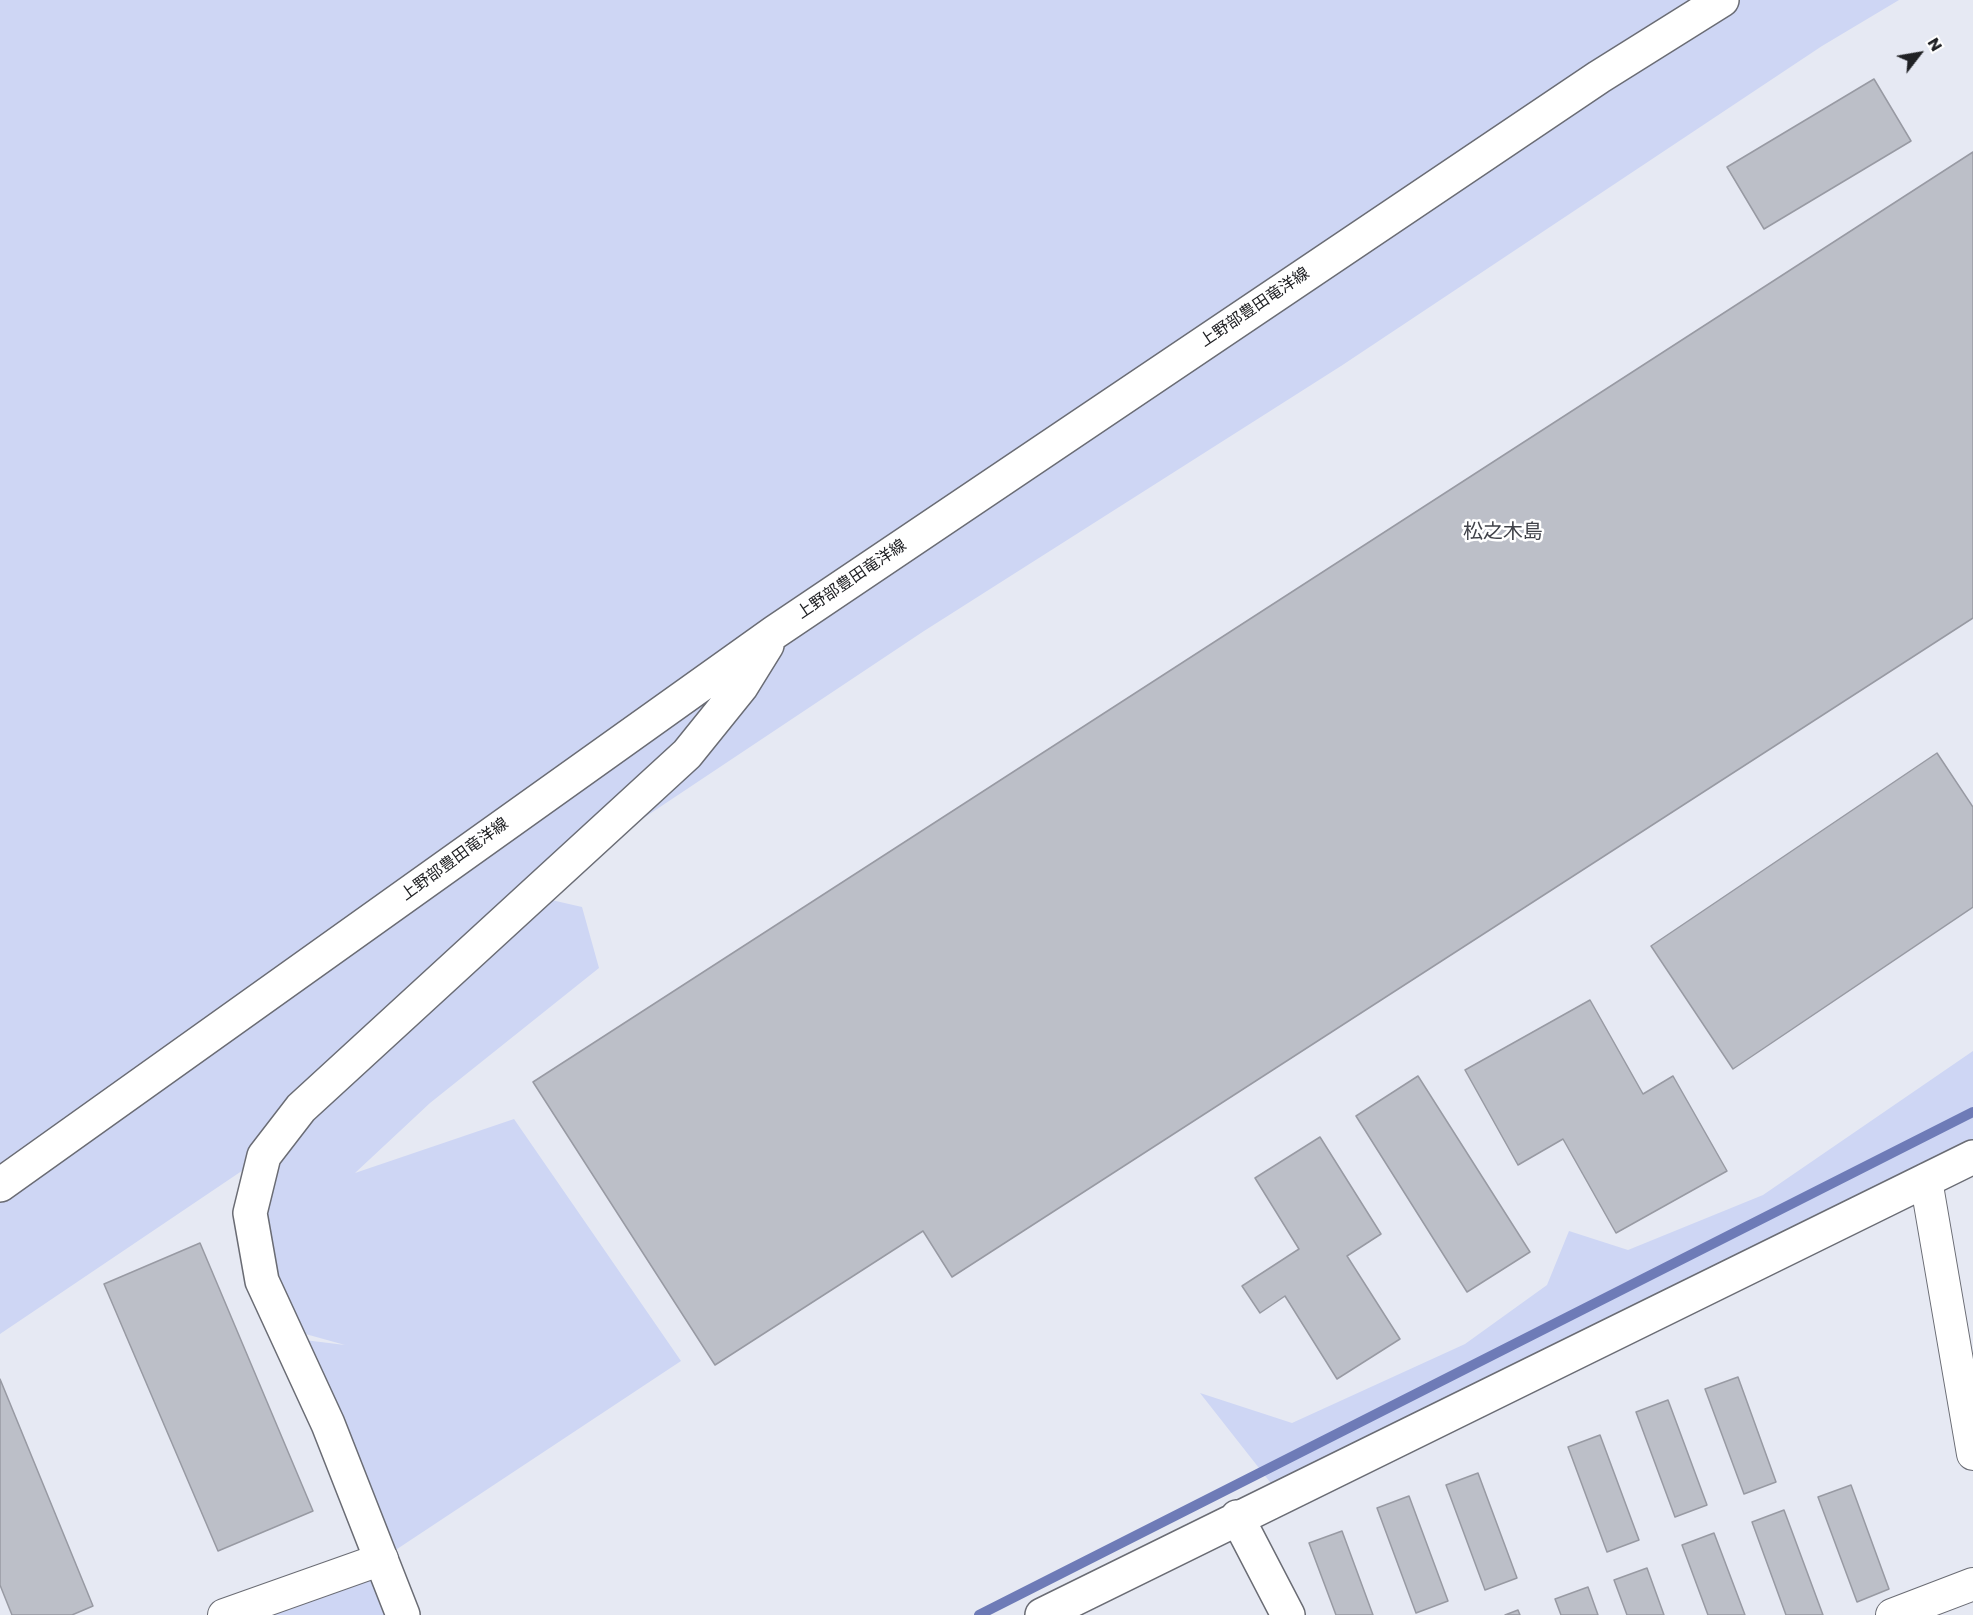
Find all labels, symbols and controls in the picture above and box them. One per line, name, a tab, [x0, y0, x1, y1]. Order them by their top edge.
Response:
north arrow	[1889, 24, 1949, 84]
text: N	[1922, 33, 1948, 56]
street label: 上野部豊田竜洋線	[1197, 264, 1313, 352]
district label: 松之木島	[1463, 521, 1543, 545]
street label: 上野部豊田竜洋線	[794, 536, 910, 624]
street label: 上野部豊田竜洋線	[398, 815, 512, 905]

